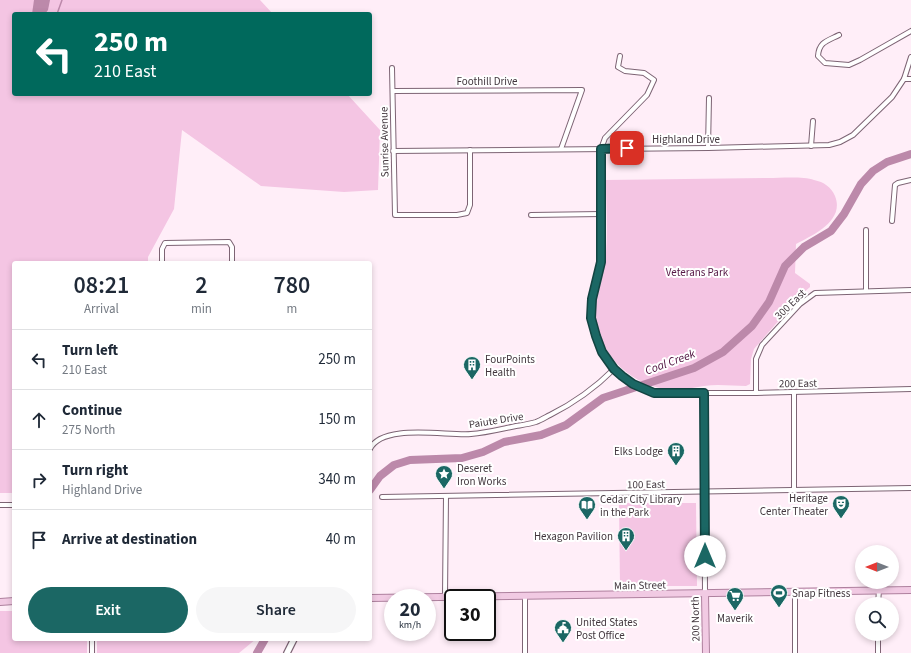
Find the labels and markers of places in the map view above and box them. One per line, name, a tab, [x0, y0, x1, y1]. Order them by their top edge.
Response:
pin	[610, 131, 644, 165]
place label: FourPoints Health	[485, 352, 535, 380]
building icon: FourPoints Health	[462, 355, 482, 380]
building icon: Elks Lodge	[666, 441, 686, 466]
place label: Elks Lodge	[614, 444, 664, 459]
place label: Deseret Iron Works	[457, 461, 507, 489]
place icon: Deseret Iron Works	[434, 464, 454, 489]
place label: Heritage Center Theater	[760, 491, 829, 519]
place label: Cedar City Library in the Park	[600, 492, 682, 520]
theatre icon: Heritage Center Theater	[831, 494, 851, 519]
library icon: Cedar City Library in the Park	[577, 495, 597, 520]
building icon: Hexagon Pavilion	[616, 526, 636, 551]
place label: Hexagon Pavilion	[534, 529, 613, 544]
sports icon: Snap Fitness	[769, 583, 789, 608]
supermarket icon: Maverik	[725, 586, 745, 611]
place label: Snap Fitness	[792, 586, 851, 601]
place label: Maverik	[717, 611, 754, 626]
place label: United States Post Office	[576, 615, 638, 643]
public building icon: United States Post Office	[553, 618, 573, 643]

